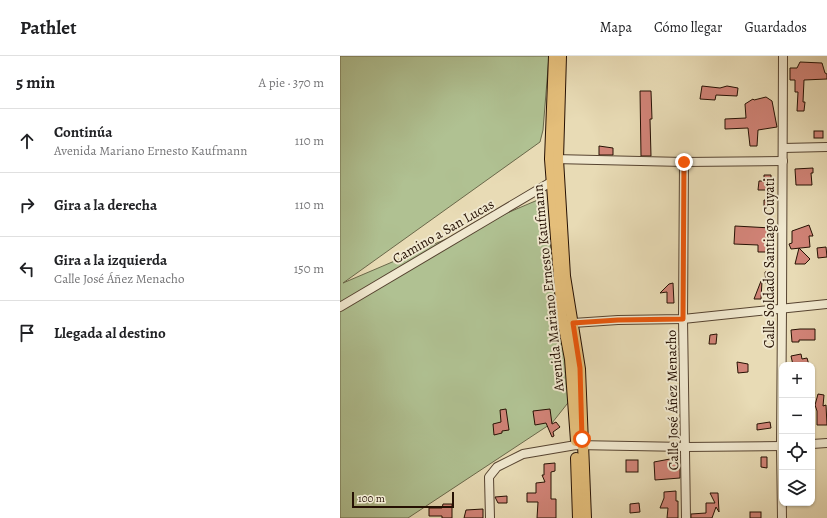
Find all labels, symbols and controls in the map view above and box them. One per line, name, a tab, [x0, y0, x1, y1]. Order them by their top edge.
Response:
text: Pathlet	[20, 15, 76, 41]
text: Mapa	[600, 18, 632, 37]
text: Cómo llegar	[654, 18, 722, 37]
text: Guardados	[744, 18, 807, 37]
text: 5 min	[16, 71, 55, 94]
text: A pie · 370 m	[259, 74, 324, 91]
text: Continúa	[54, 122, 112, 142]
icon: ahead	[16, 130, 38, 152]
text: 110 m	[295, 132, 324, 149]
text: Avenida Mariano Ernesto Kaufmann	[54, 142, 247, 159]
route end	[675, 153, 693, 171]
street label: Calle Soldado Santiago Cuyati	[760, 178, 779, 348]
street label: Avenida Mariano Ernesto Kaufmann	[528, 183, 569, 393]
icon: right	[16, 194, 38, 216]
text: Gira a la derecha	[54, 195, 157, 215]
street label: Camino a San Lucas	[389, 195, 498, 268]
text: 110 m	[295, 196, 324, 213]
text: Gira a la izquierda	[54, 250, 167, 270]
icon: left	[16, 258, 38, 280]
text: 150 m	[294, 260, 324, 277]
text: Calle José Áñez Menacho	[54, 270, 184, 287]
icon: arrive	[16, 322, 38, 344]
text: Llegada al destino	[54, 323, 166, 343]
street label: Calle José Áñez Menacho	[662, 330, 683, 470]
map controls	[779, 362, 815, 506]
button: +	[779, 362, 815, 398]
button: −	[779, 398, 815, 434]
route start	[573, 430, 591, 448]
button: locate	[779, 434, 815, 470]
button: layers	[779, 470, 815, 506]
scale bar	[352, 490, 454, 509]
text: 100 m	[358, 491, 385, 506]

